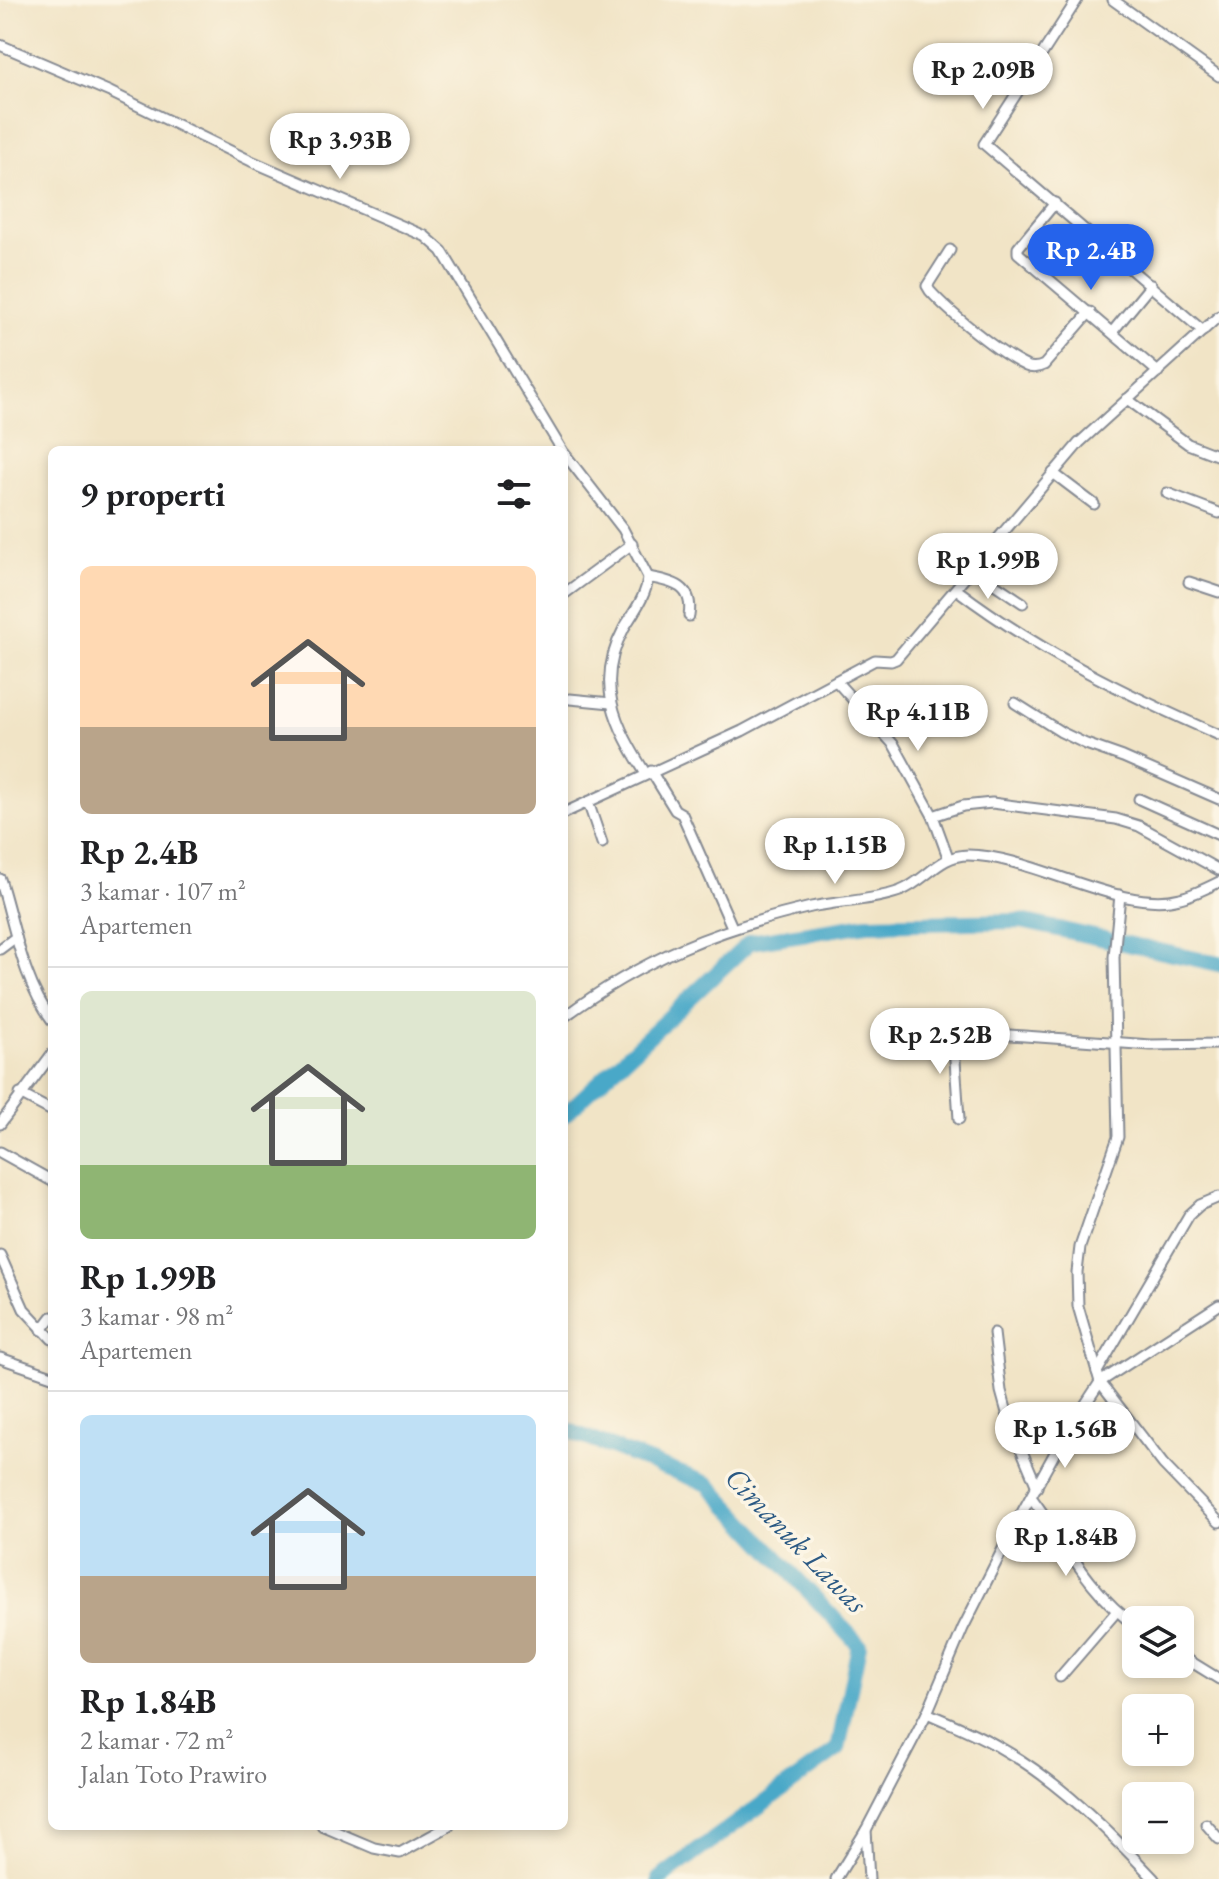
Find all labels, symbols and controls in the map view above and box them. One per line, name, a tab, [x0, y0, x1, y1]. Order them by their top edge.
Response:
pin: Rp 2.09B	[900, 43, 1066, 111]
text: Rp 2.09B	[931, 52, 1035, 86]
pin: Rp 3.93B	[257, 113, 423, 181]
text: Rp 3.93B	[288, 122, 392, 156]
pin: Rp 2.4B	[1017, 224, 1165, 292]
text: Rp 2.4B	[1046, 233, 1136, 267]
text: 9 properti	[80, 472, 225, 516]
icon: filters	[492, 472, 536, 516]
pin: Rp 1.99B	[905, 533, 1071, 601]
text: Rp 1.99B	[936, 542, 1040, 576]
icon: home	[236, 618, 380, 762]
pin: Rp 4.11B	[835, 685, 1001, 753]
text: Rp 4.11B	[866, 694, 970, 728]
pin: Rp 1.15B	[752, 818, 918, 886]
text: Rp 1.15B	[783, 827, 887, 861]
text: Rp 2.4B	[80, 830, 198, 874]
text: 3 kamar · 107 m²	[80, 874, 246, 908]
text: Apartemen	[80, 908, 192, 942]
pin: Rp 2.52B	[857, 1008, 1023, 1076]
text: Rp 2.52B	[888, 1017, 992, 1051]
icon: home	[236, 1043, 380, 1187]
text: Rp 1.99B	[80, 1255, 216, 1299]
text: 3 kamar · 98 m²	[80, 1299, 233, 1333]
text: Apartemen	[80, 1333, 192, 1367]
pin: Rp 1.56B	[982, 1402, 1148, 1470]
text: Rp 1.56B	[1013, 1411, 1117, 1445]
water label: Cimanuk Lawas	[717, 1458, 877, 1622]
icon: home	[236, 1467, 380, 1611]
pin: Rp 1.84B	[983, 1510, 1149, 1578]
text: Rp 1.84B	[1014, 1519, 1118, 1553]
map controls	[1122, 1606, 1194, 1854]
button: layers	[1122, 1606, 1194, 1678]
text: Rp 1.84B	[80, 1679, 216, 1723]
button: +	[1122, 1694, 1194, 1766]
text: 2 kamar · 72 m²	[80, 1723, 233, 1757]
text: Jalan Toto Prawiro	[80, 1757, 267, 1791]
button: −	[1122, 1782, 1194, 1854]

